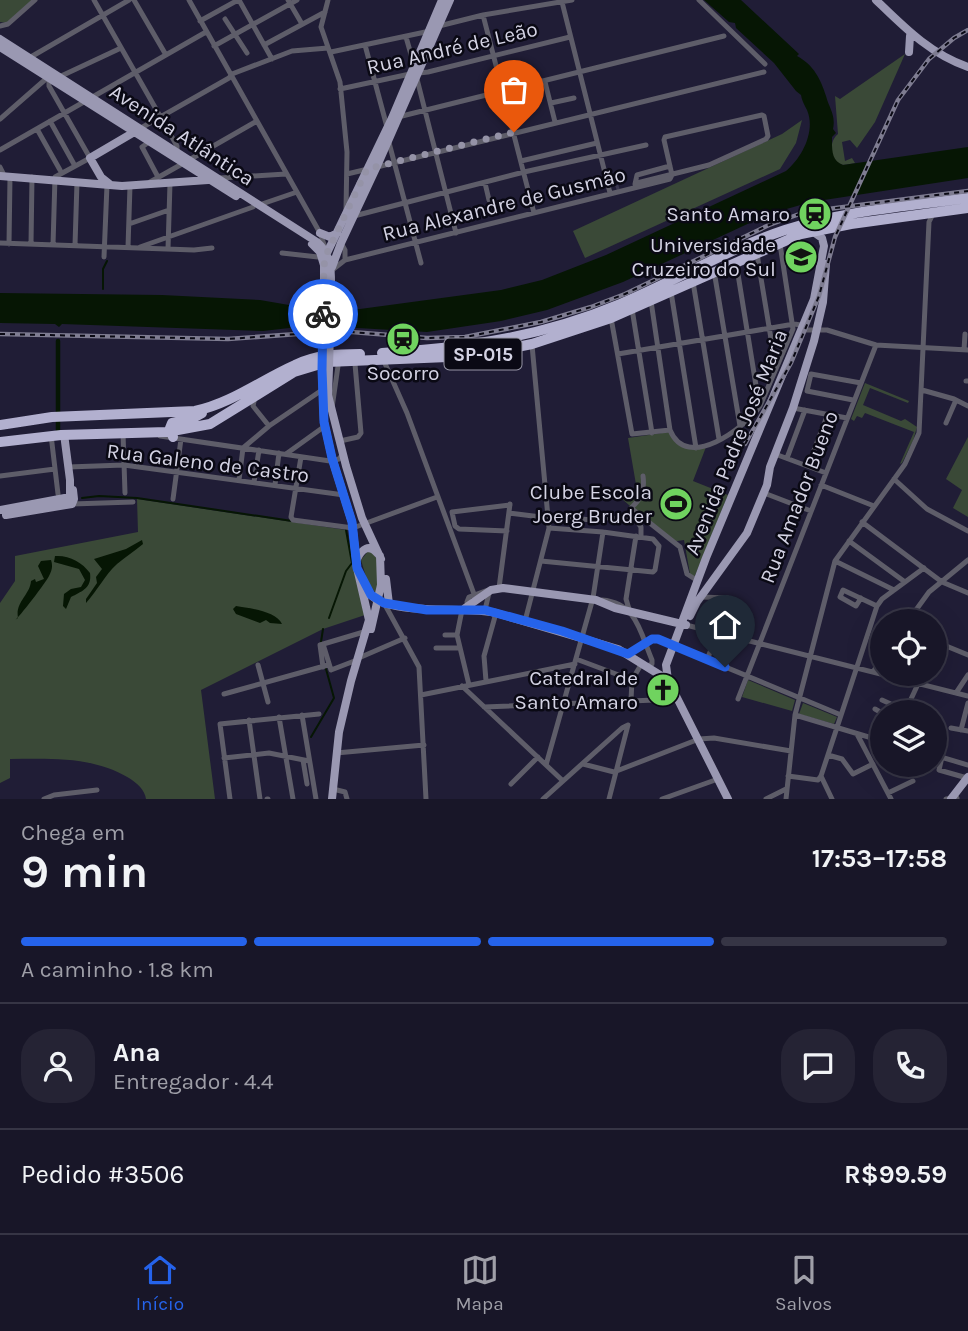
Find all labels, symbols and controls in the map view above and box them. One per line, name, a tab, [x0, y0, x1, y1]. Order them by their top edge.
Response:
street label: Rua André de Leão	[364, 17, 540, 79]
pin	[484, 60, 544, 132]
icon: bag	[495, 71, 533, 109]
street label: Avenida Atlântica	[105, 79, 259, 191]
street label: Rua Alexandre de Gusmão	[380, 162, 628, 246]
station icon: Santo Amaro	[796, 195, 834, 233]
place label: Santo Amaro	[666, 202, 790, 226]
place label: Universidade Cruzeiro do Sul	[632, 233, 776, 281]
school or university icon: Universidade Cruzeiro do Sul	[782, 238, 820, 276]
courier	[288, 279, 358, 349]
icon: bike	[304, 295, 342, 333]
station icon: Socorro	[384, 320, 422, 358]
street label: Avenida Padre José Maria	[680, 326, 792, 558]
road number: SP-015	[444, 338, 522, 370]
place label: Socorro	[366, 361, 440, 385]
street label: Rua Amador Bueno	[755, 407, 843, 587]
street label: Rua Galeno de Castro	[105, 439, 311, 487]
place label: Clube Escola Joerg Bruder	[530, 480, 652, 528]
sports icon: Clube Escola Joerg Bruder	[657, 485, 695, 523]
pin	[695, 595, 755, 667]
icon: home	[706, 606, 744, 644]
map controls	[870, 609, 947, 777]
button: locate	[870, 609, 947, 686]
place label: Catedral de Santo Amaro	[514, 666, 638, 714]
church icon: Catedral de Santo Amaro	[644, 671, 682, 709]
button: layers	[870, 700, 947, 777]
text: Chega em	[21, 819, 125, 846]
text: 17:53–17:58	[812, 843, 947, 874]
text: 9 min	[21, 845, 148, 899]
text: A caminho · 1.8 km	[21, 956, 214, 983]
button: person	[21, 1029, 95, 1103]
button: chat	[781, 1029, 855, 1103]
button: phone	[873, 1029, 947, 1103]
text: Ana	[113, 1037, 161, 1068]
text: Entregador · 4.4	[113, 1068, 274, 1095]
text: Pedido #3506	[21, 1159, 184, 1190]
text: R$99.59	[844, 1159, 947, 1190]
tab: Início	[136, 1251, 184, 1315]
tab: Mapa	[455, 1251, 504, 1315]
tab: Salvos	[775, 1251, 832, 1315]

